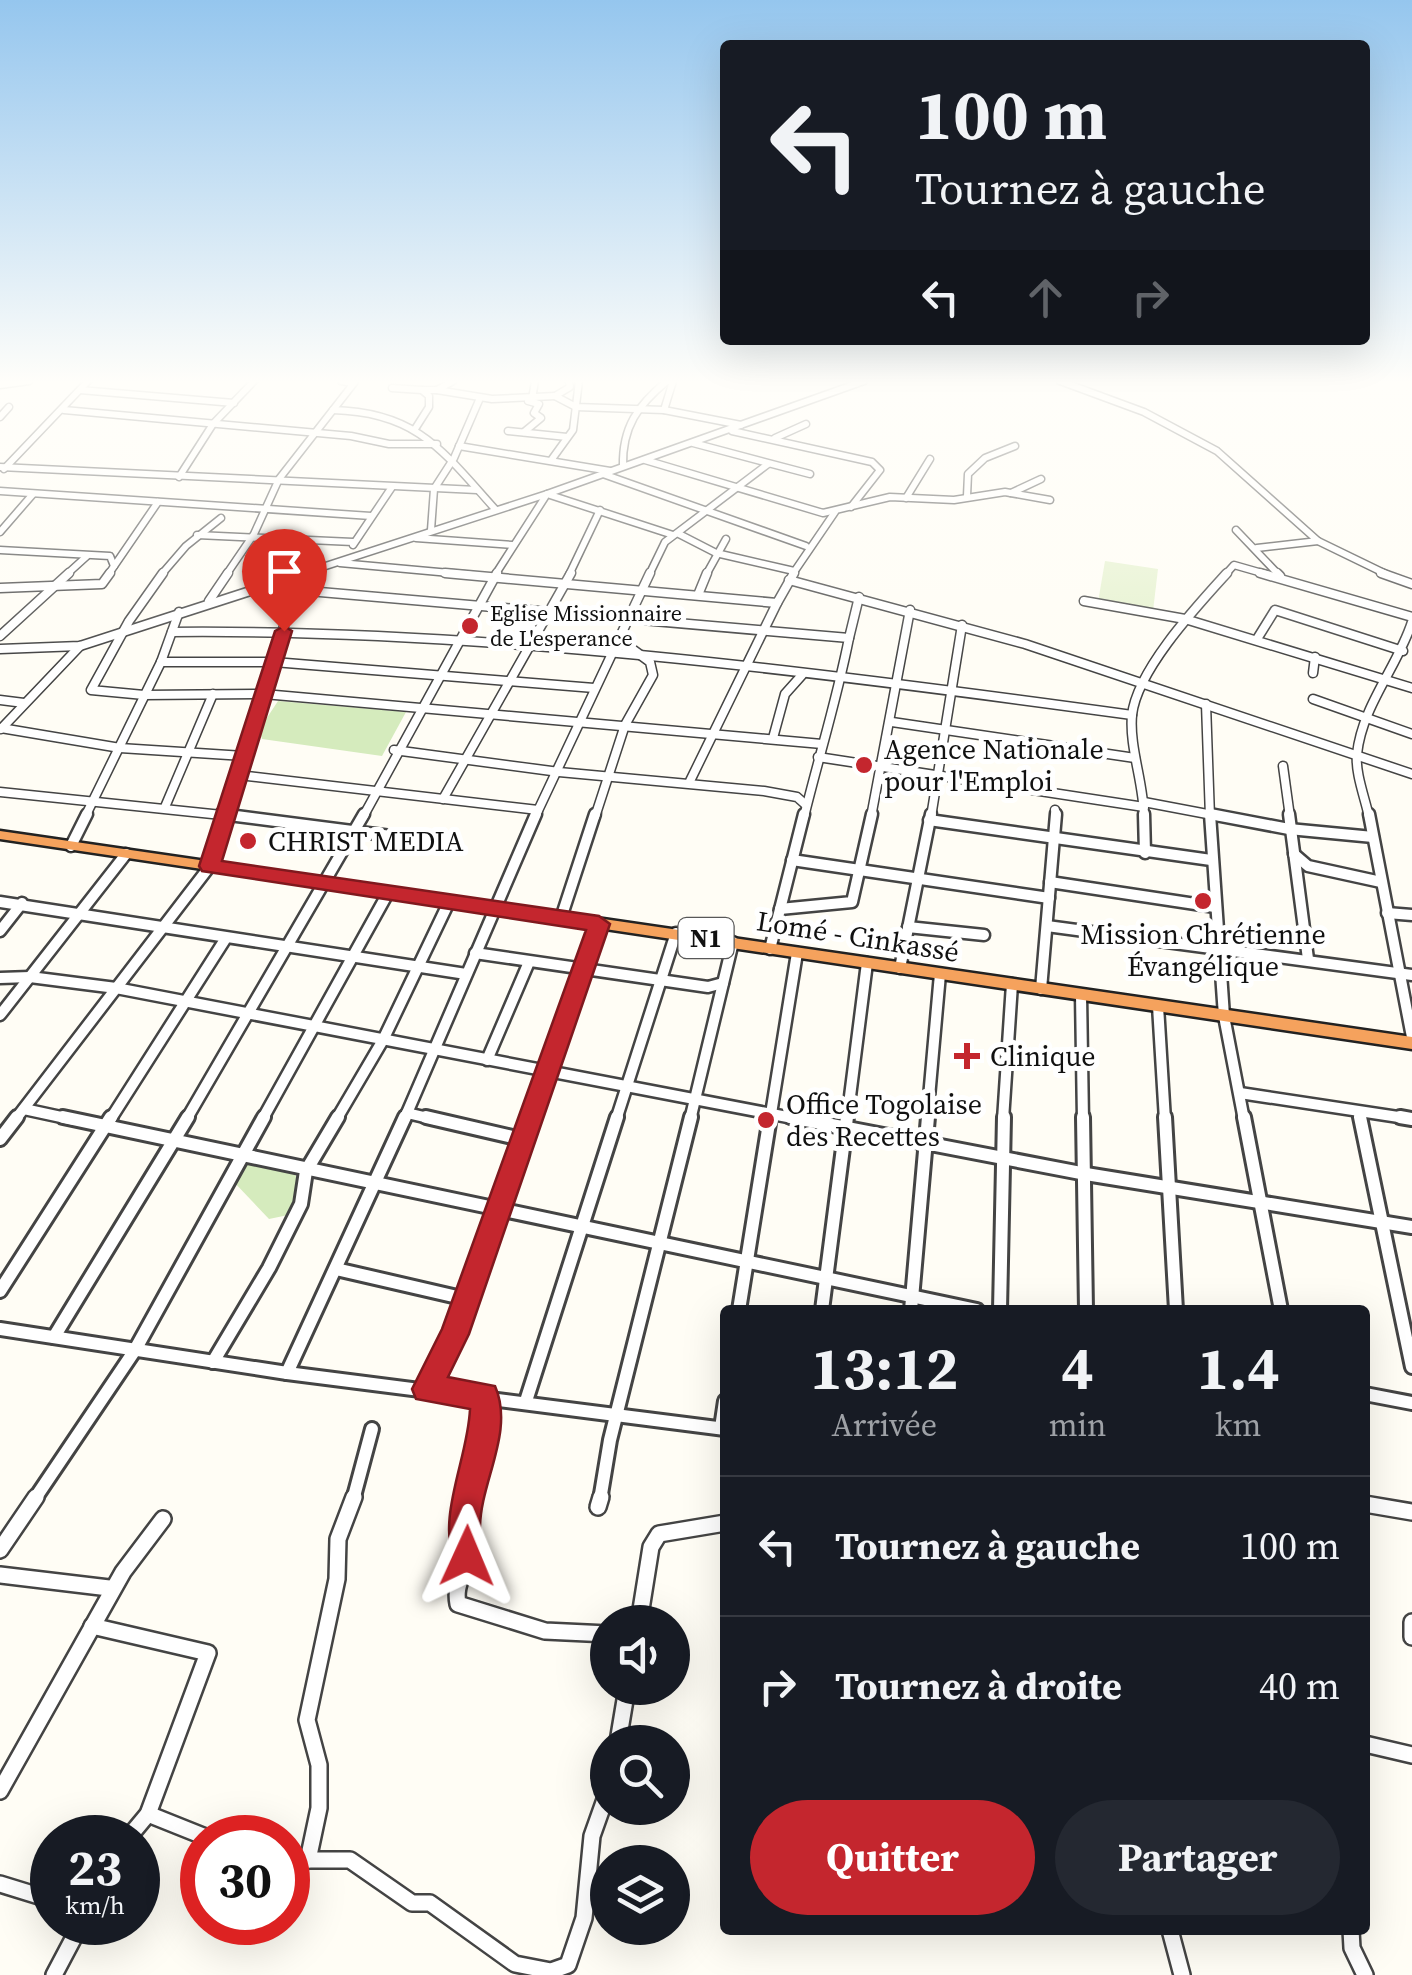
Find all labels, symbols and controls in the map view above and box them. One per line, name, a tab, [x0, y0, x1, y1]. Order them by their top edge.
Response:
text: 100 m	[915, 66, 1107, 162]
icon: left	[750, 80, 880, 210]
text: Tournez à gauche	[915, 157, 1266, 219]
icon: left	[913, 270, 968, 325]
icon: ahead	[1018, 270, 1073, 325]
icon: right	[1123, 270, 1178, 325]
pin	[242, 529, 327, 632]
icon: arrive	[257, 544, 312, 599]
place label: Eglise Missionnaire de L'esperance	[490, 598, 682, 653]
marker: Eglise Missionnaire de L'esperance	[459, 615, 481, 637]
place label: Agence Nationale pour l'Emploi	[884, 730, 1104, 800]
marker: Agence Nationale pour l'Emploi	[853, 754, 875, 776]
place label: CHRIST MEDIA	[268, 822, 464, 860]
marker: CHRIST MEDIA	[237, 830, 259, 852]
marker: Mission Chrétienne Évangélique	[1192, 890, 1214, 912]
street label: Lomé - Cinkassé	[754, 901, 962, 971]
place label: Mission Chrétienne Évangélique	[1080, 915, 1326, 985]
road number: N1	[678, 918, 734, 958]
place label: Clinique	[990, 1037, 1096, 1075]
marker: Clinique	[954, 1043, 980, 1069]
place label: Office Togolaise des Recettes	[786, 1085, 982, 1155]
marker: Office Togolaise des Recettes	[755, 1109, 777, 1131]
text: 13:12	[810, 1327, 958, 1409]
text: 4	[1061, 1327, 1094, 1409]
text: 1.4	[1197, 1327, 1280, 1409]
text: Arrivée	[832, 1403, 937, 1447]
text: min	[1049, 1403, 1106, 1447]
text: km	[1215, 1403, 1261, 1447]
position arrow	[415, 1504, 519, 1608]
icon: left	[750, 1519, 805, 1574]
text: Tournez à gauche	[835, 1520, 1140, 1572]
text: 100 m	[1240, 1520, 1340, 1572]
map controls	[590, 1605, 690, 1945]
button: sound	[590, 1605, 690, 1705]
icon: right	[750, 1659, 805, 1714]
text: Tournez à droite	[835, 1660, 1122, 1712]
text: 40 m	[1259, 1660, 1340, 1712]
button: search	[590, 1725, 690, 1825]
button: Quitter	[750, 1800, 1035, 1915]
button: Partager	[1055, 1800, 1340, 1915]
speed limit sign: 30	[180, 1815, 310, 1945]
text: 23	[68, 1833, 122, 1902]
button: layers	[590, 1845, 690, 1945]
text: km/h	[65, 1888, 125, 1922]

